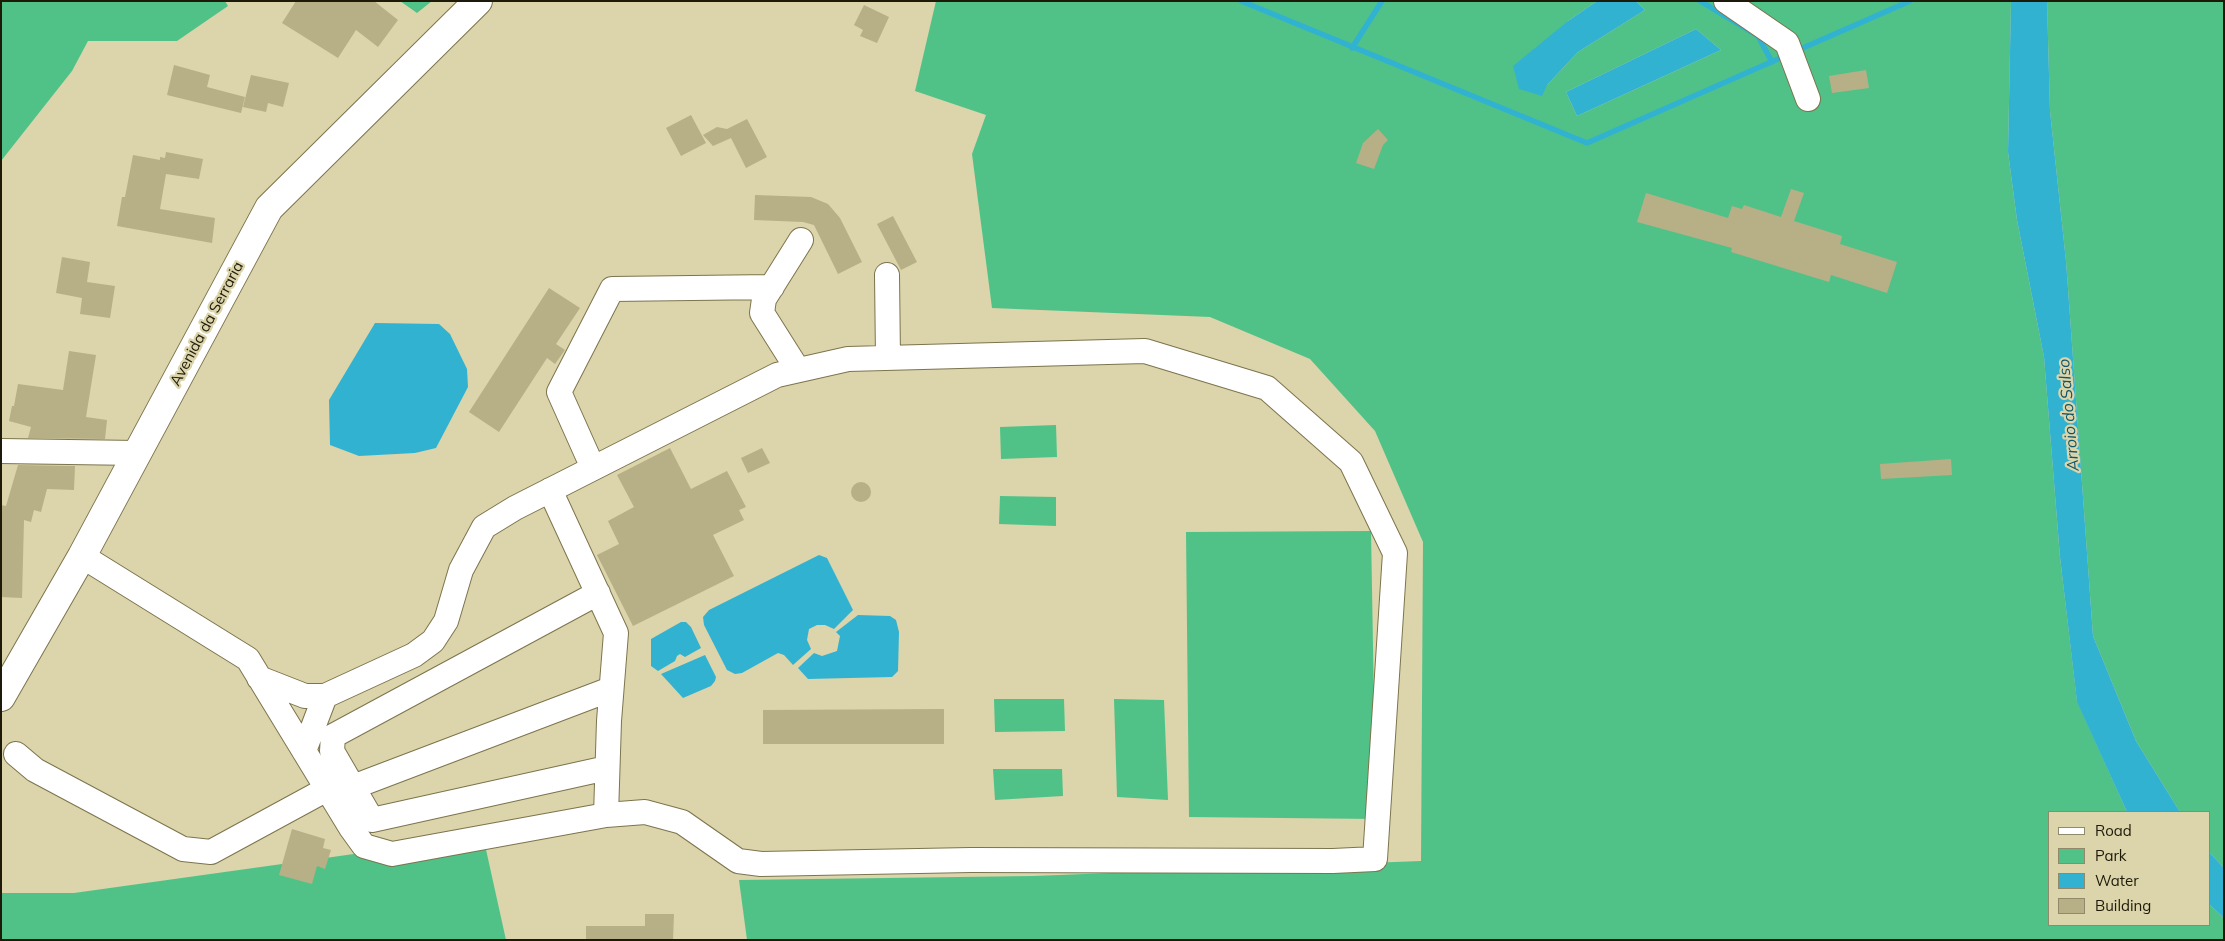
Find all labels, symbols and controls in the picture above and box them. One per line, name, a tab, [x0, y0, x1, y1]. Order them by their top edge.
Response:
street label: Avenida da Serraria	[167, 259, 247, 389]
water label: Arroio do Salso	[2055, 358, 2083, 472]
legend	[2048, 811, 2210, 926]
text: Road	[2095, 821, 2132, 840]
text: Park	[2095, 846, 2127, 865]
text: Water	[2095, 871, 2139, 890]
text: Building	[2095, 896, 2151, 915]

